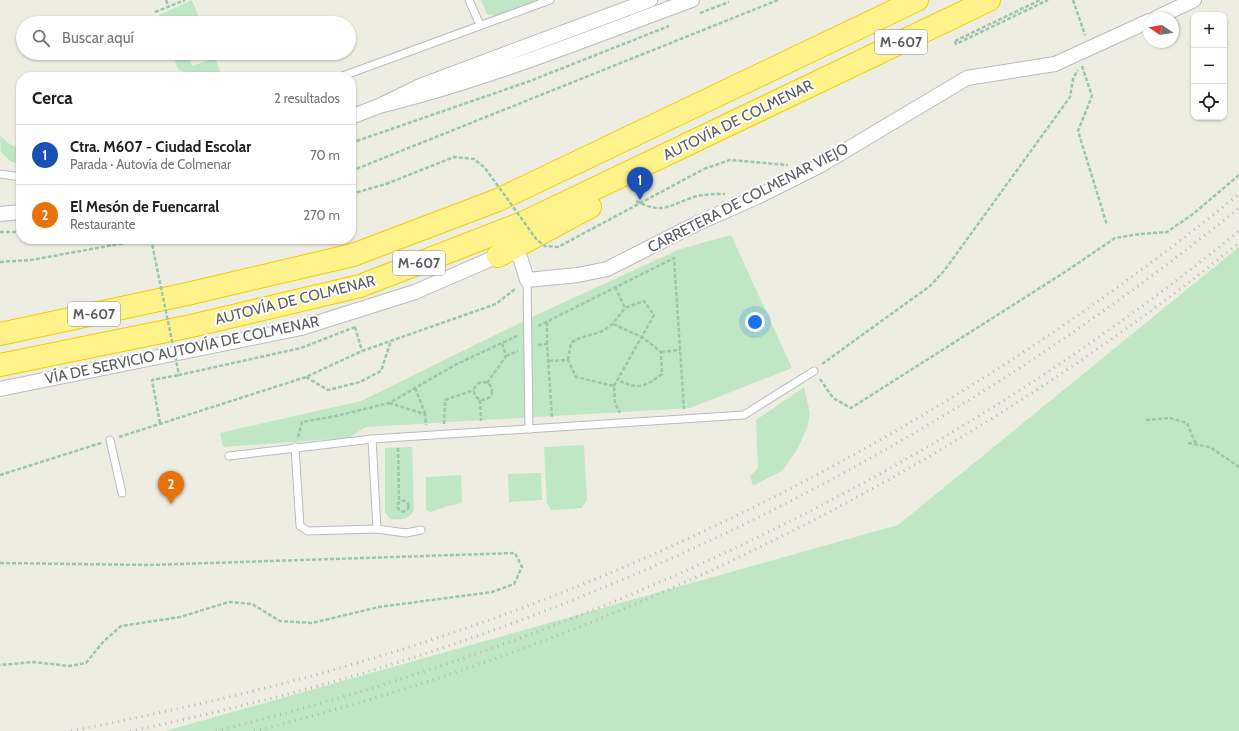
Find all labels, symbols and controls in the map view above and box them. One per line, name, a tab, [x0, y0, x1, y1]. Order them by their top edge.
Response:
north arrow	[1143, 12, 1179, 48]
map controls	[1191, 12, 1227, 120]
button: +	[1191, 12, 1227, 48]
search box	[16, 16, 356, 60]
icon: search	[30, 27, 52, 49]
text: Buscar aquí	[62, 29, 134, 47]
road number: M-607	[875, 30, 927, 54]
button: −	[1191, 48, 1227, 84]
street label: AUTOVÍA DE COLMENAR	[660, 75, 816, 164]
button: locate	[1191, 84, 1227, 120]
text: Cerca	[32, 88, 73, 108]
text: 2 resultados	[274, 90, 340, 106]
text: Ctra. M607 - Ciudad Escolar	[70, 138, 251, 156]
street label: CARRETERA DE COLMENAR VIEJO	[645, 139, 851, 257]
text: 1	[43, 147, 47, 163]
text: 70 m	[310, 147, 340, 163]
text: Parada · Autovía de Colmenar	[70, 156, 231, 172]
pin: 1	[627, 167, 653, 200]
text: El Mesón de Fuencarral	[70, 198, 219, 216]
text: 2	[42, 207, 48, 223]
text: 270 m	[303, 207, 340, 223]
text: Restaurante	[70, 216, 135, 232]
road number: M-607	[393, 251, 445, 275]
street label: AUTOVÍA DE COLMENAR	[213, 270, 377, 329]
road number: M-607	[68, 302, 120, 326]
street label: VÍA DE SERVICIO AUTOVÍA DE COLMENAR	[43, 311, 321, 388]
your location	[745, 312, 765, 332]
pin: 2	[158, 471, 184, 504]

